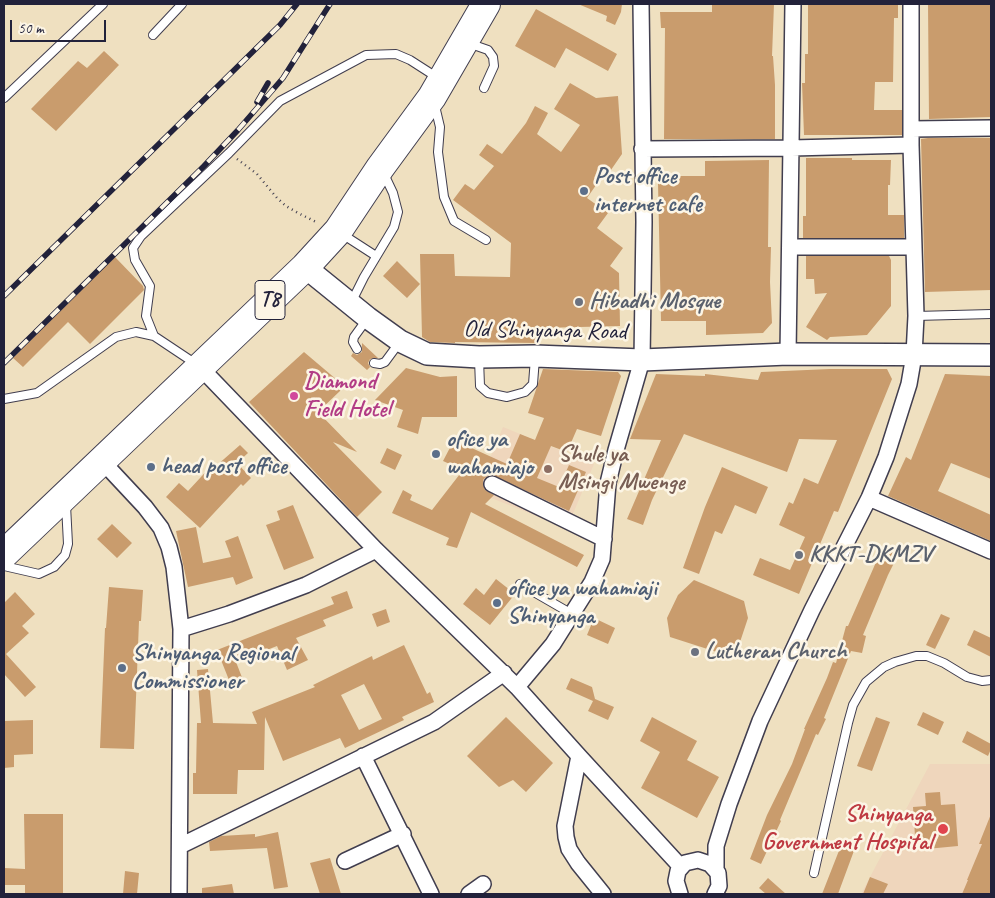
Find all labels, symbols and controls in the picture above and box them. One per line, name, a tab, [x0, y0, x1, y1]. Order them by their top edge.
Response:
scale bar	[12, 10, 109, 42]
text: 50 m	[18, 19, 44, 38]
place label: Post office internet cafe	[594, 163, 702, 219]
marker: Post office internet cafe	[578, 185, 590, 197]
road number: T8	[255, 280, 285, 320]
place label: Hibadhi Mosque	[589, 288, 720, 316]
marker: Hibadhi Mosque	[573, 296, 585, 308]
street label: Old Shinyanga Road	[463, 315, 627, 347]
place label: Diamond Field Hotel	[304, 368, 391, 424]
marker: Diamond Field Hotel	[288, 390, 300, 402]
place label: ofice ya wahamiajo	[446, 426, 533, 482]
place label: Shule ya Msingi Mwenge	[558, 441, 685, 497]
marker: ofice ya wahamiajo	[430, 448, 442, 460]
place label: head post office	[161, 453, 287, 481]
marker: head post office	[145, 461, 157, 473]
marker: Shule ya Msingi Mwenge	[542, 463, 554, 475]
place label: KKKT-DKMZV	[809, 541, 932, 569]
marker: KKKT-DKMZV	[793, 549, 805, 561]
place label: ofice ya wahamiaji Shinyanga	[507, 575, 657, 631]
marker: ofice ya wahamiaji Shinyanga	[491, 597, 503, 609]
place label: Lutheran Church	[705, 638, 847, 666]
place label: Shinyanga Regional Commissioner	[132, 640, 294, 696]
marker: Lutheran Church	[689, 646, 701, 658]
marker: Shinyanga Regional Commissioner	[116, 662, 128, 674]
place label: Shinyanga Government Hospital	[762, 801, 932, 857]
marker: Shinyanga Government Hospital	[936, 822, 950, 836]

